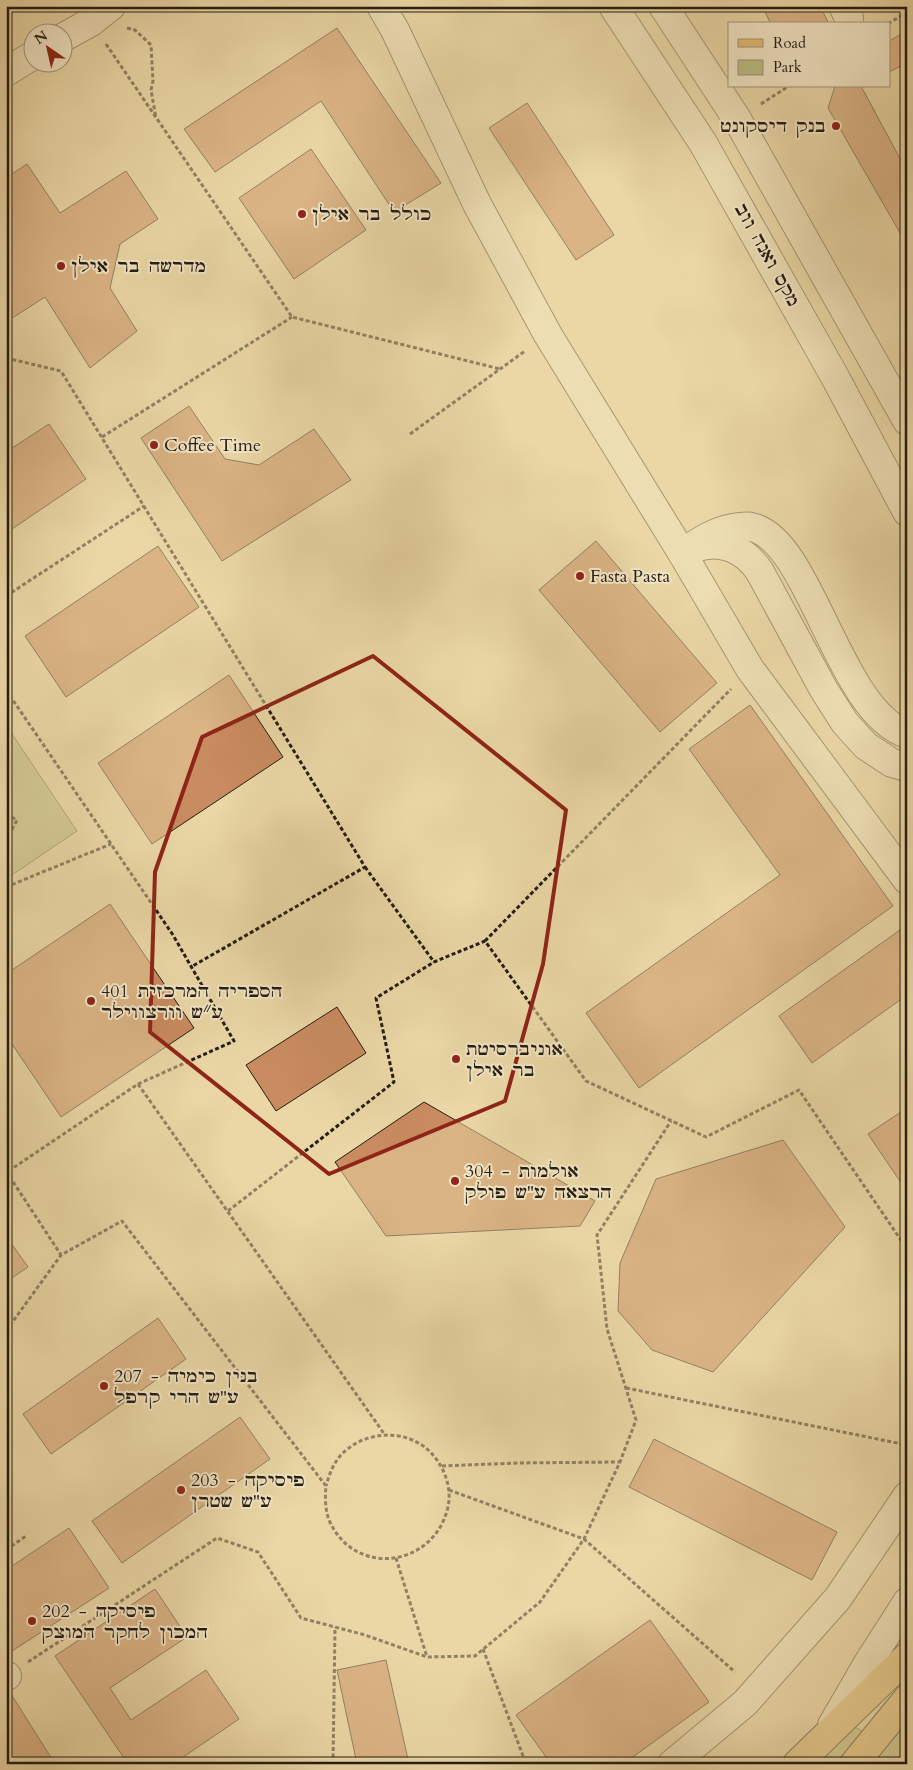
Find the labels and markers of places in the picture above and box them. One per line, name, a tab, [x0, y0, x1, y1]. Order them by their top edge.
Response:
place label: בנק דיסקונט	[720, 114, 826, 139]
marker: בנק דיסקונט	[830, 120, 842, 132]
place label: כולל בר אילן	[312, 202, 431, 227]
marker: כולל בר אילן	[296, 208, 308, 220]
place label: מדרשה בר אילן	[71, 254, 206, 279]
marker: מדרשה בר אילן	[55, 260, 67, 272]
place label: Coffee Time	[164, 433, 261, 458]
marker: Coffee Time	[148, 439, 160, 451]
place label: Fasta Pasta	[590, 564, 670, 589]
marker: Fasta Pasta	[574, 570, 586, 582]
place label: 401 הספריה המרכזית ע״ש וורצווילר	[101, 979, 282, 1025]
marker: 401 הספריה המרכזית ע״ש וורצווילר	[85, 995, 97, 1007]
place label: אוניברסיטת בר אילן	[466, 1037, 563, 1083]
marker: אוניברסיטת בר אילן	[450, 1053, 462, 1065]
place label: 304 - אולמות הרצאה ע"ש פולק	[465, 1159, 612, 1205]
marker: 304 - אולמות הרצאה ע"ש פולק	[449, 1175, 461, 1187]
place label: 207 - בנין כימיה ע"ש הרי קרפל	[114, 1364, 258, 1410]
marker: 207 - בנין כימיה ע"ש הרי קרפל	[98, 1380, 110, 1392]
place label: 203 - פיסיקה ע"ש שטרן	[191, 1468, 305, 1514]
marker: 203 - פיסיקה ע"ש שטרן	[175, 1484, 187, 1496]
place label: 202 - פיסיקה המכון לחקר המוצק	[42, 1599, 208, 1645]
marker: 202 - פיסיקה המכון לחקר המוצק	[26, 1615, 38, 1627]

